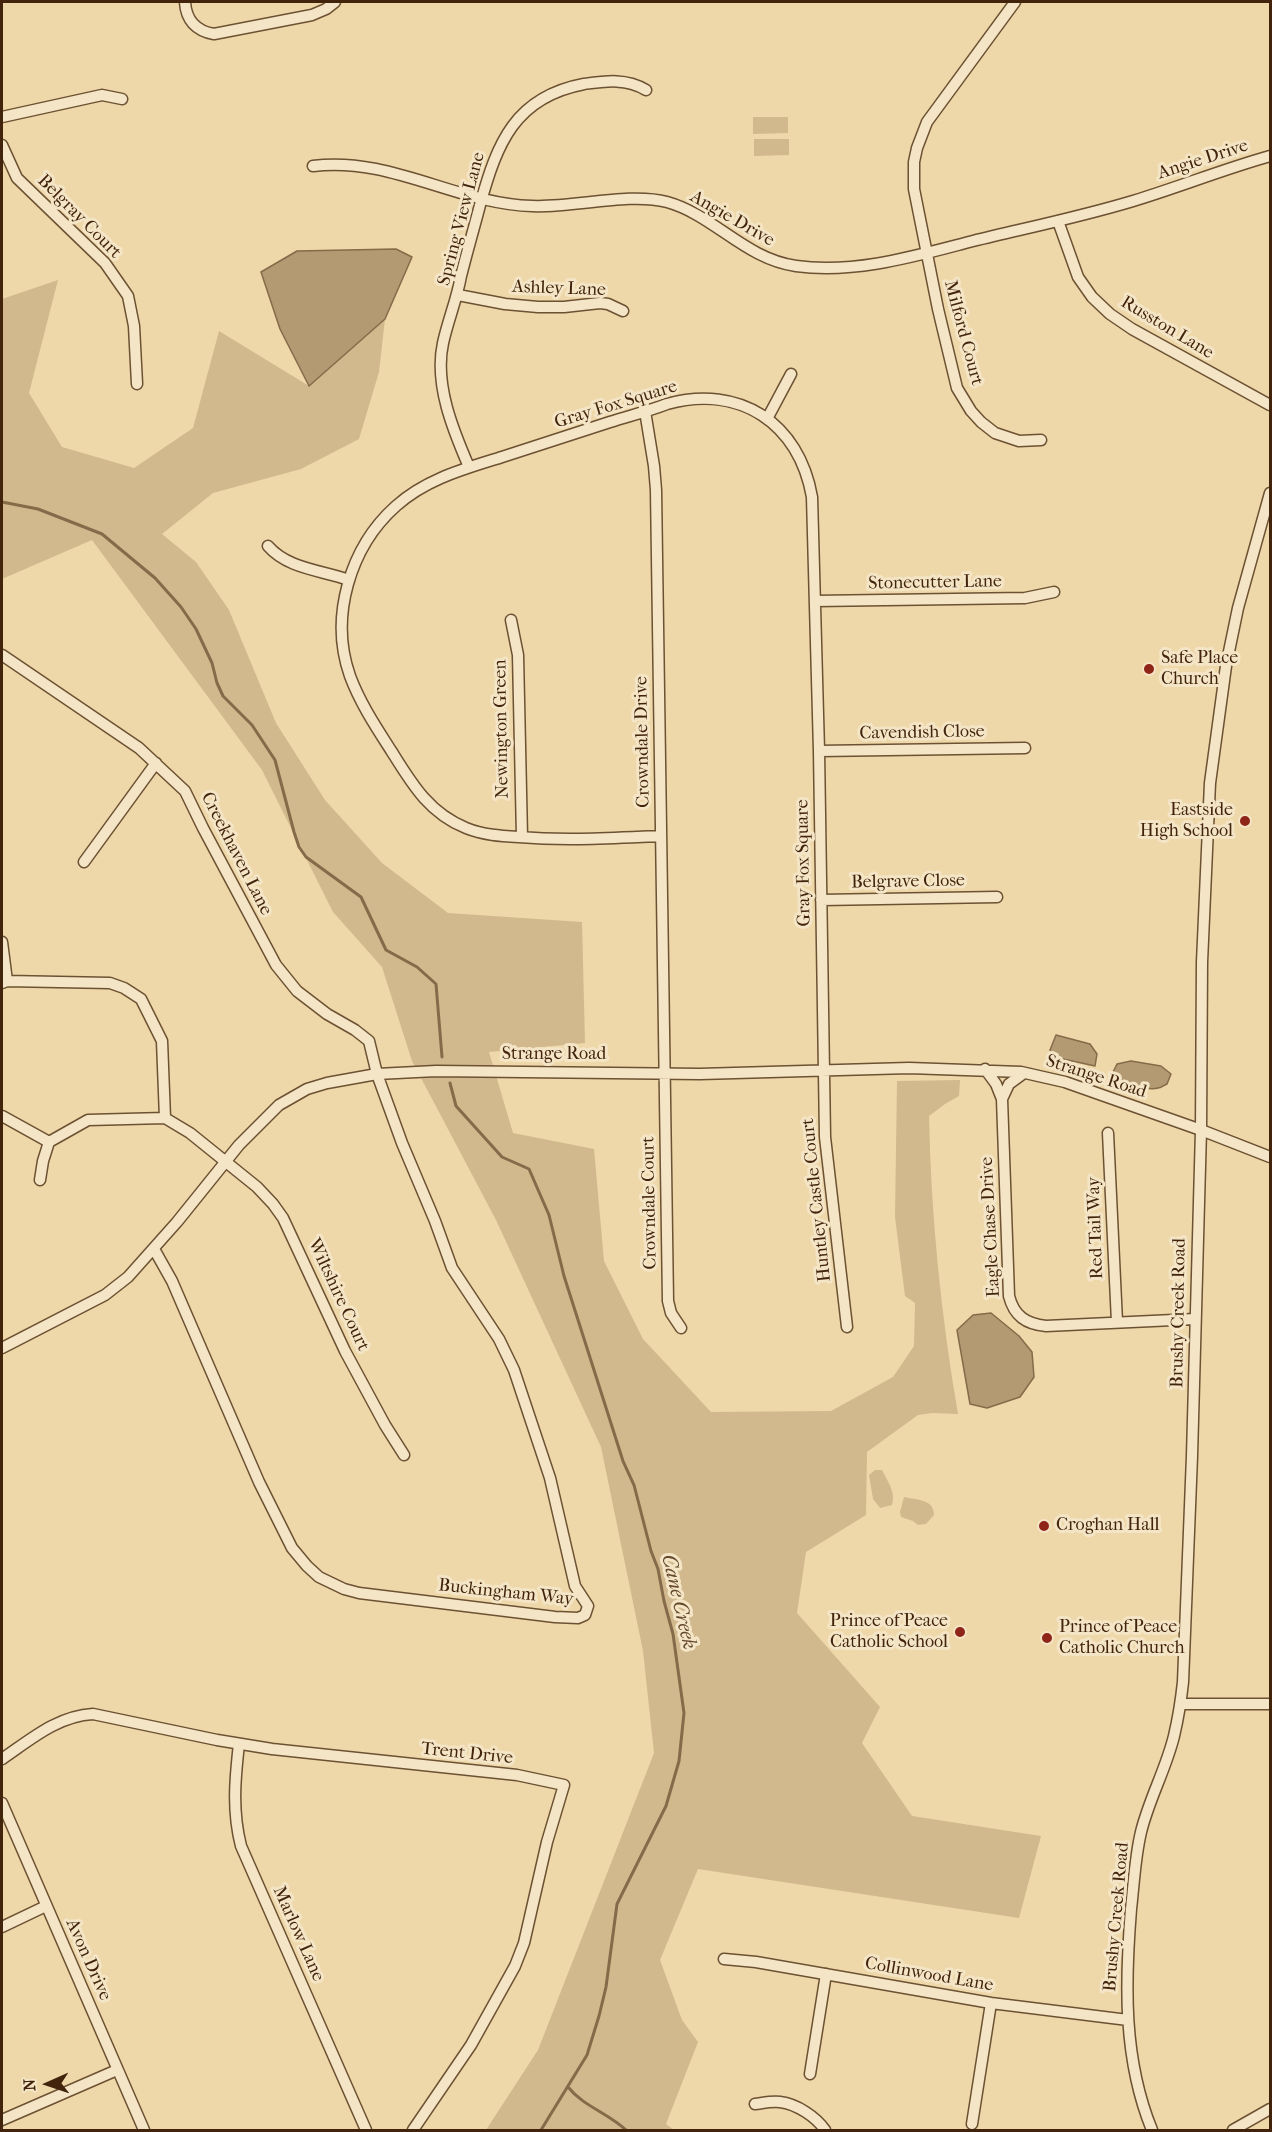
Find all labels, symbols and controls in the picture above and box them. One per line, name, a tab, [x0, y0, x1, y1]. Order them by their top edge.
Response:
street label: Angie Drive	[1155, 135, 1251, 185]
street label: Spring View Lane	[434, 150, 490, 288]
street label: Belgray Court	[33, 171, 125, 263]
street label: Angie Drive	[686, 186, 778, 252]
street label: Ashley Lane	[512, 277, 606, 301]
street label: Milford Court	[939, 278, 987, 388]
street label: Russton Lane	[1117, 292, 1217, 364]
street label: Gray Fox Square	[552, 376, 680, 434]
street label: Stonecutter Lane	[868, 571, 1002, 595]
place label: Safe Place Church	[1161, 648, 1238, 690]
street label: Newington Green	[490, 659, 514, 799]
marker: Safe Place Church	[1142, 662, 1156, 676]
street label: Crowndale Drive	[631, 676, 655, 808]
street label: Cavendish Close	[859, 721, 985, 745]
street label: Creekhaven Lane	[196, 789, 276, 919]
street label: Gray Fox Square	[792, 799, 816, 927]
place label: Eastside High School	[1140, 800, 1233, 842]
marker: Eastside High School	[1238, 814, 1252, 828]
street label: Belgrave Close	[851, 870, 965, 894]
street label: Strange Road	[502, 1044, 606, 1066]
street label: Strange Road	[1043, 1051, 1149, 1103]
street label: Huntley Castle Court	[798, 1117, 836, 1283]
street label: Crowndale Court	[638, 1136, 662, 1270]
street label: Eagle Chase Drive	[977, 1156, 1005, 1298]
street label: Red Tail Way	[1083, 1176, 1109, 1280]
street label: Wiltshire Court	[302, 1235, 374, 1355]
street label: Brushy Creek Road	[1167, 1238, 1191, 1388]
place label: Croghan Hall	[1056, 1515, 1160, 1537]
marker: Croghan Hall	[1037, 1519, 1051, 1533]
water label: Cane Creek	[655, 1552, 701, 1652]
street label: Buckingham Way	[437, 1575, 575, 1611]
place label: Prince of Peace Catholic School	[830, 1611, 948, 1654]
place label: Prince of Peace Catholic Church	[1059, 1617, 1185, 1660]
marker: Prince of Peace Catholic School	[953, 1625, 967, 1639]
marker: Prince of Peace Catholic Church	[1040, 1631, 1054, 1645]
street label: Trent Drive	[420, 1738, 514, 1770]
street label: Brushy Creek Road	[1100, 1842, 1134, 1992]
street label: Marlow Lane	[267, 1883, 329, 1985]
street label: Avon Drive	[60, 1916, 116, 2004]
street label: Collinwood Lane	[863, 1953, 995, 1997]
north arrow	[18, 2054, 78, 2114]
text: N	[20, 2078, 39, 2092]

